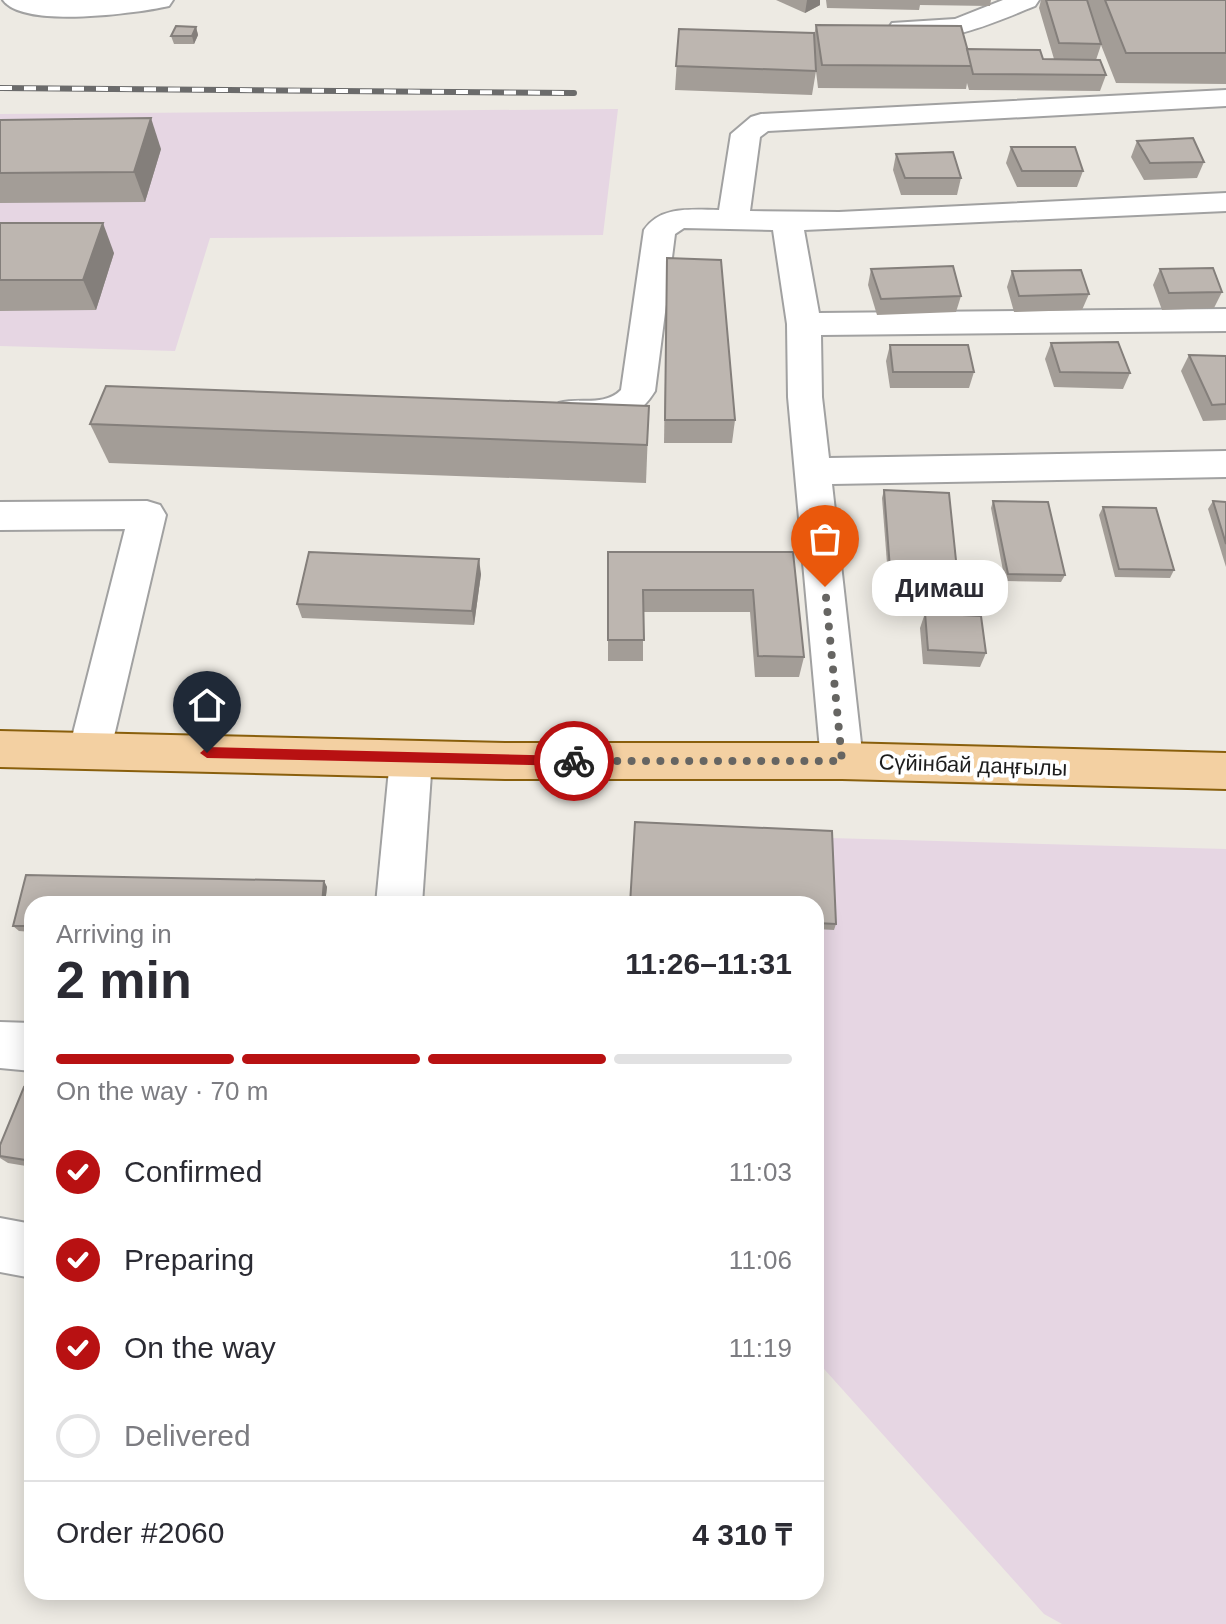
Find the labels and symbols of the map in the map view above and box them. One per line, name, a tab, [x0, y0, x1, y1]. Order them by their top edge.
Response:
pin	[791, 505, 859, 587]
callout: Димаш	[873, 559, 1009, 615]
pin	[173, 671, 241, 753]
courier	[534, 721, 614, 801]
street label: Сүйінбай даңғылы	[878, 749, 1068, 781]

